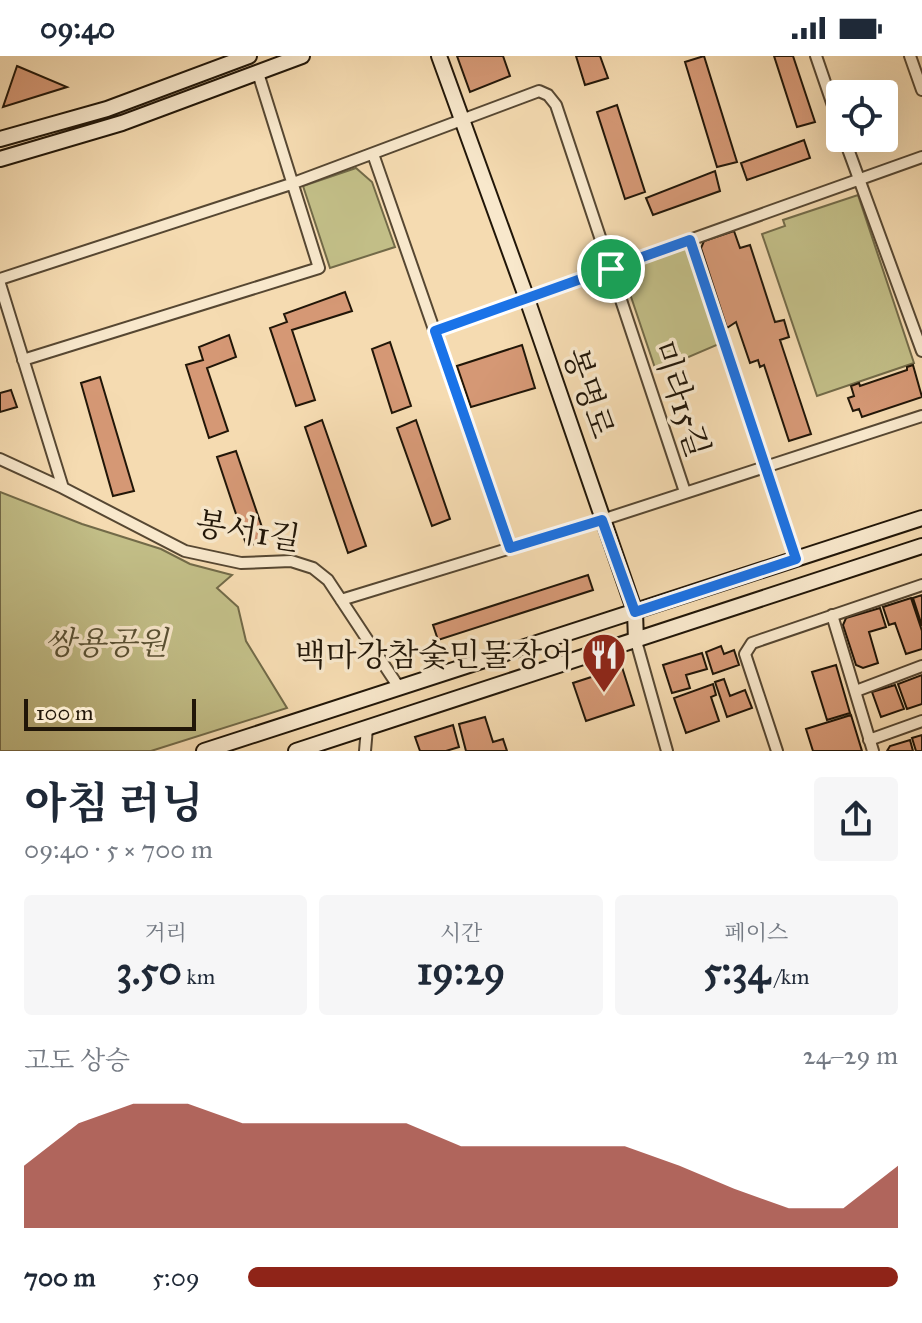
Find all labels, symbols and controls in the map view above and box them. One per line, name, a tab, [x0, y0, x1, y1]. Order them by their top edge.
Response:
text: 09:40	[40, 10, 115, 46]
map controls	[826, 80, 898, 152]
button: locate	[826, 80, 898, 152]
pin	[577, 235, 645, 303]
icon: arrive	[589, 247, 633, 291]
street label: 미라15길	[643, 336, 718, 462]
street label: 봉명로	[555, 343, 622, 443]
street label: 봉서1길	[193, 504, 303, 559]
park label: 쌍용공원	[44, 624, 170, 663]
restaurant icon: 백마강참숯민물장어	[580, 631, 628, 694]
place label: 백마강참숯민물장어	[295, 636, 573, 675]
scale bar	[24, 695, 196, 731]
text: 100 m	[36, 699, 93, 726]
text: 아침 러닝	[24, 776, 204, 830]
button: share	[814, 777, 898, 861]
text: 09:40 · 5 × 700 m	[24, 833, 213, 865]
text: 거리	[144, 919, 187, 946]
text: 시간	[440, 919, 482, 946]
text: 페이스	[724, 919, 788, 946]
text: 3.50	[116, 946, 182, 995]
text: 19:29	[417, 946, 505, 995]
text: 5:34	[703, 946, 770, 995]
text: km	[182, 963, 215, 990]
text: /km	[770, 963, 809, 990]
text: 24–29 m	[803, 1039, 898, 1071]
text: 고도 상승	[24, 1044, 130, 1076]
text: 700 m	[24, 1261, 96, 1293]
text: 5:09	[152, 1261, 200, 1293]

